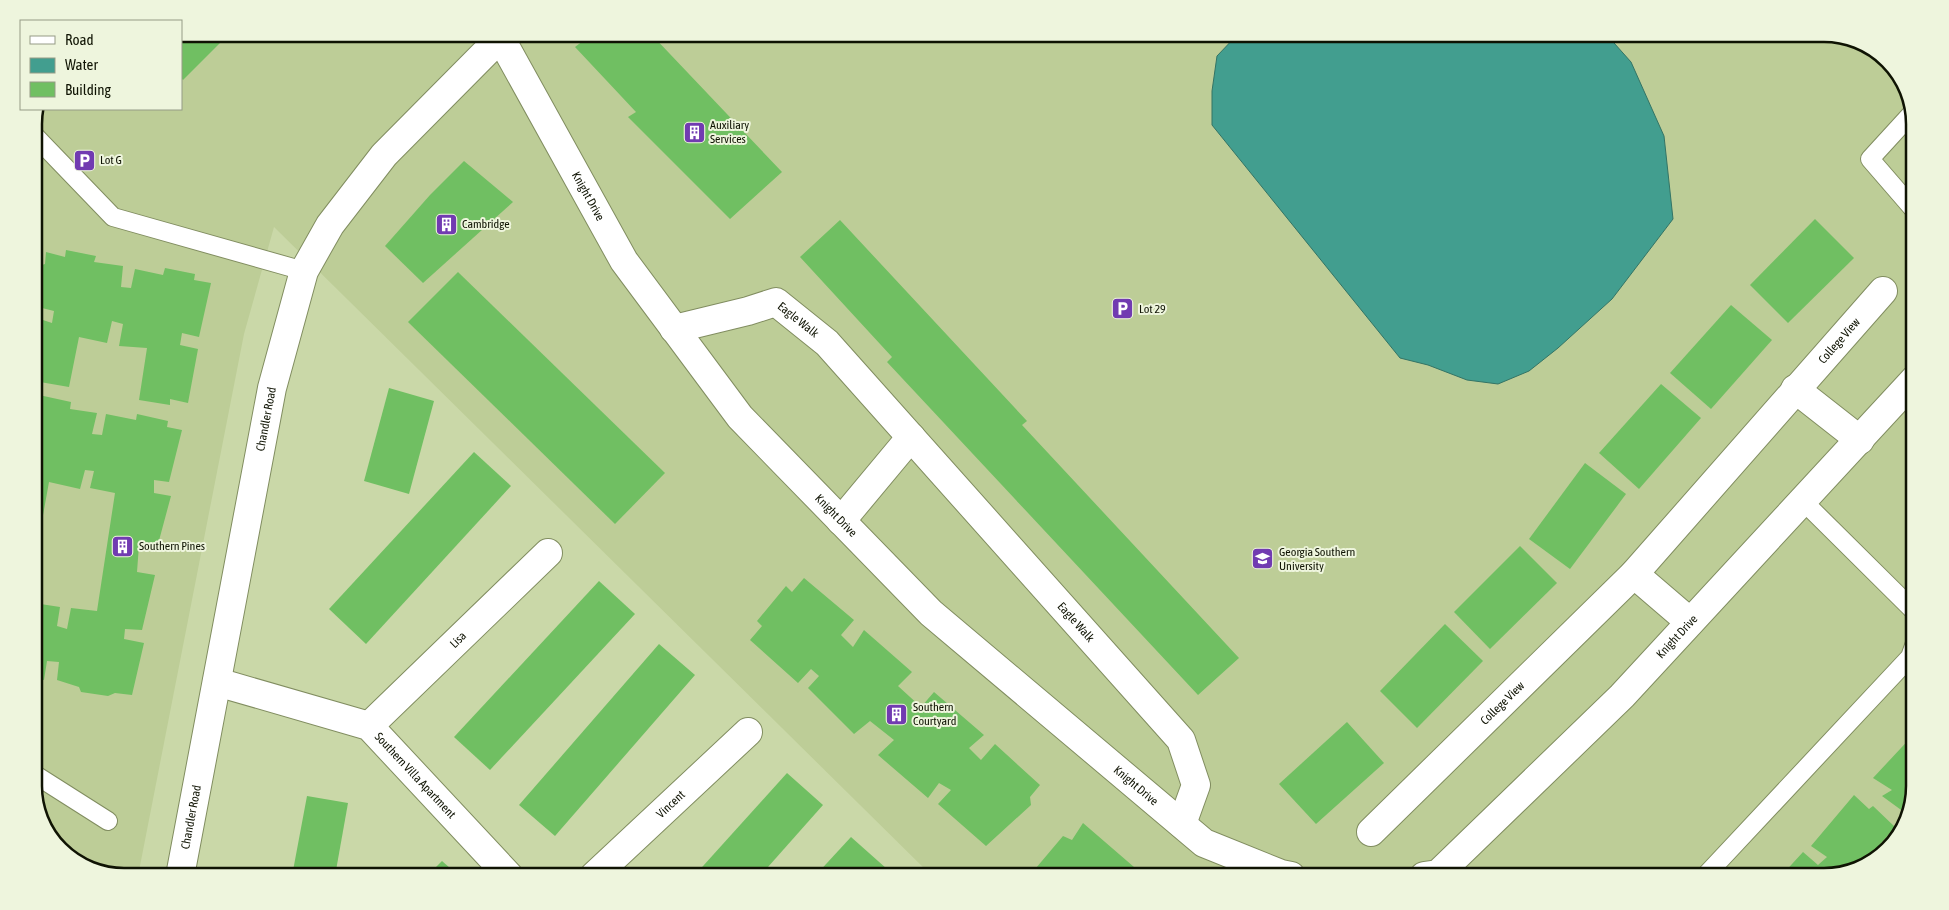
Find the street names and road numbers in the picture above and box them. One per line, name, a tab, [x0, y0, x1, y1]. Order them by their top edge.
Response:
street label: Knight Drive	[569, 169, 607, 223]
street label: Eagle Walk	[775, 299, 822, 341]
street label: College View	[1815, 315, 1863, 366]
street label: Chandler Road	[253, 386, 279, 452]
street label: Knight Drive	[812, 491, 860, 540]
street label: Eagle Walk	[1055, 599, 1098, 645]
street label: Knight Drive	[1653, 612, 1700, 661]
street label: Lisa	[447, 629, 469, 651]
street label: College View	[1477, 679, 1527, 728]
street label: Southern Villa Apartment	[372, 730, 459, 822]
street label: Knight Drive	[1111, 763, 1161, 808]
street label: Chandler Road	[178, 784, 204, 850]
street label: Vincent	[654, 787, 688, 821]

